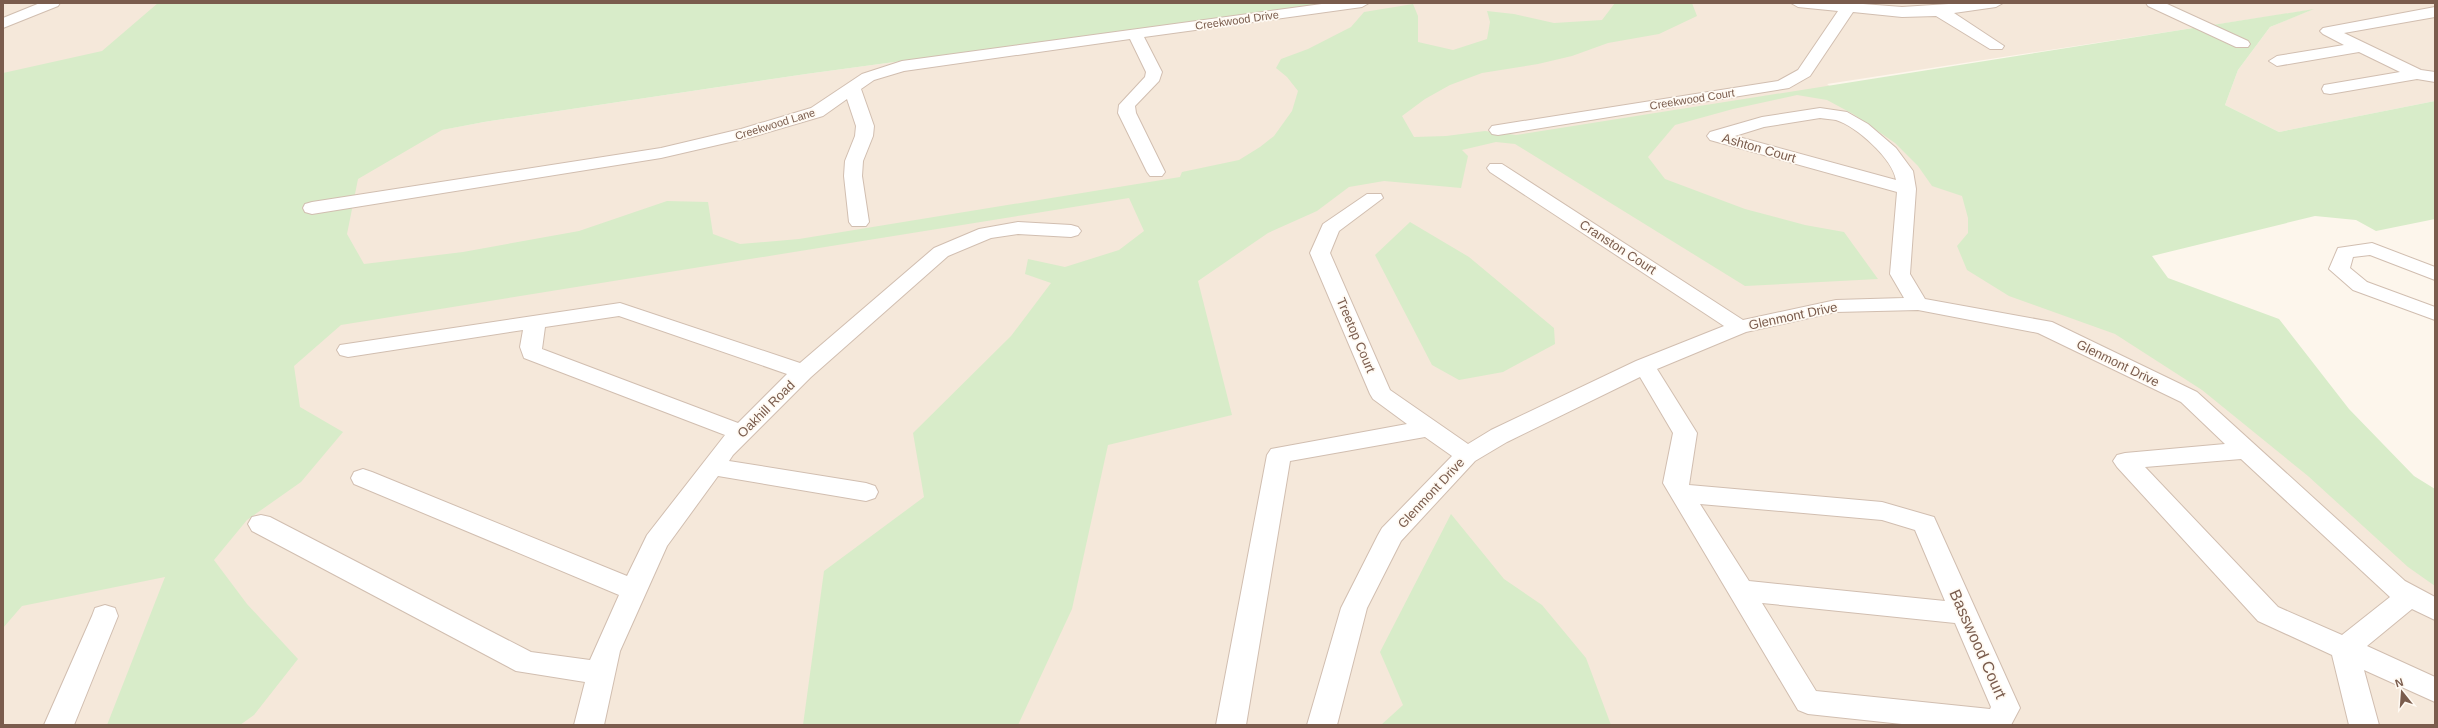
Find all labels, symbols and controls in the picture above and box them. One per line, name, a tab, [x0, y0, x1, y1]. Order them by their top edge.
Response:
street label: Creekwood Drive	[1194, 8, 1280, 32]
street label: Creekwood Court	[1649, 86, 1735, 112]
street label: Creekwood Lane	[733, 106, 817, 142]
street label: Ashton Court	[1720, 130, 1798, 166]
street label: Cranston Court	[1577, 217, 1659, 278]
street label: Treetop Court	[1334, 295, 1379, 375]
street label: Glenmont Drive	[1747, 299, 1839, 333]
street label: Glenmont Drive	[2074, 336, 2162, 390]
street label: Oakhill Road	[734, 377, 798, 441]
street label: Glenmont Drive	[1395, 455, 1467, 531]
street label: Basswood Court	[1946, 587, 2010, 702]
north arrow	[2382, 672, 2422, 712]
text: N	[2394, 676, 2405, 689]

